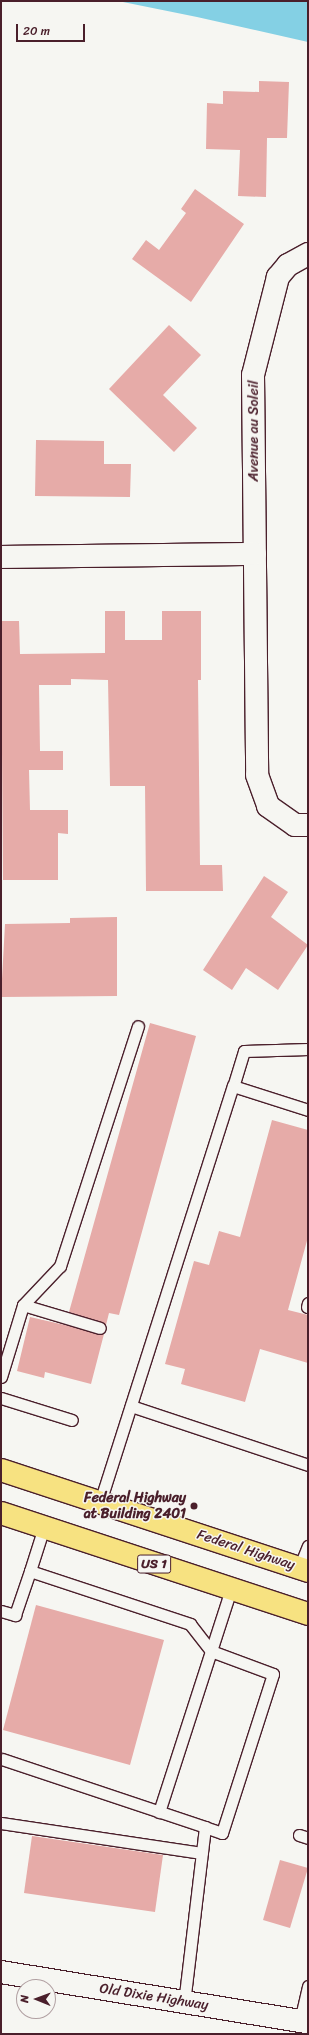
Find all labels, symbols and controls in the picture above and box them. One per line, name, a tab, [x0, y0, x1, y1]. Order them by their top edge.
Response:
scale bar	[18, 16, 87, 42]
text: 20 m	[23, 20, 50, 42]
street label: Avenue au Soleil	[246, 380, 262, 482]
place label: Federal Highway at Building 2401	[84, 1490, 186, 1522]
marker: Federal Highway at Building 2401	[189, 1501, 199, 1511]
street label: Federal Highway	[195, 1526, 297, 1574]
road number: US 1	[137, 1553, 171, 1575]
north arrow	[16, 1979, 56, 2019]
street label: Old Dixie Highway	[98, 1980, 210, 2014]
text: N	[15, 1995, 34, 2003]

